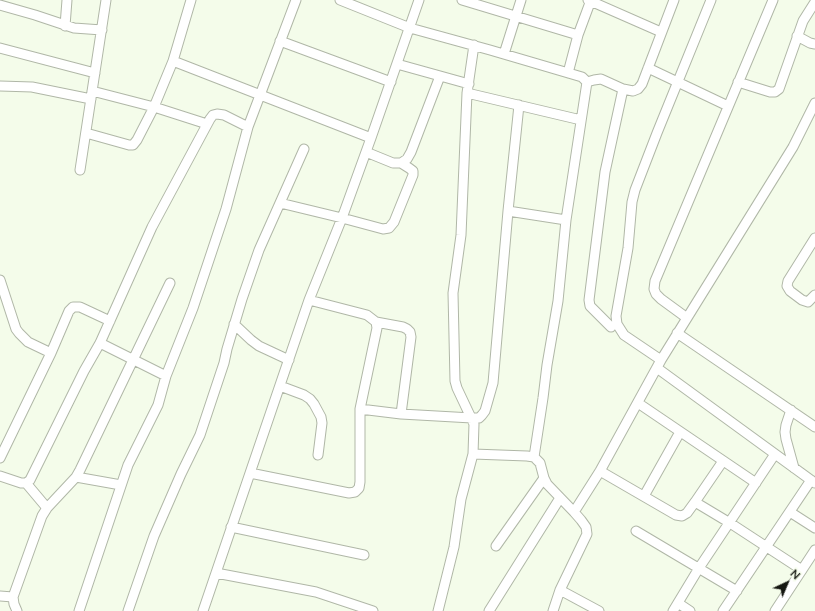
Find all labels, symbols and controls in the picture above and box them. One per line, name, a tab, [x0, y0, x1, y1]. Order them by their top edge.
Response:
north arrow	[767, 563, 807, 603]
text: N	[788, 566, 803, 582]

